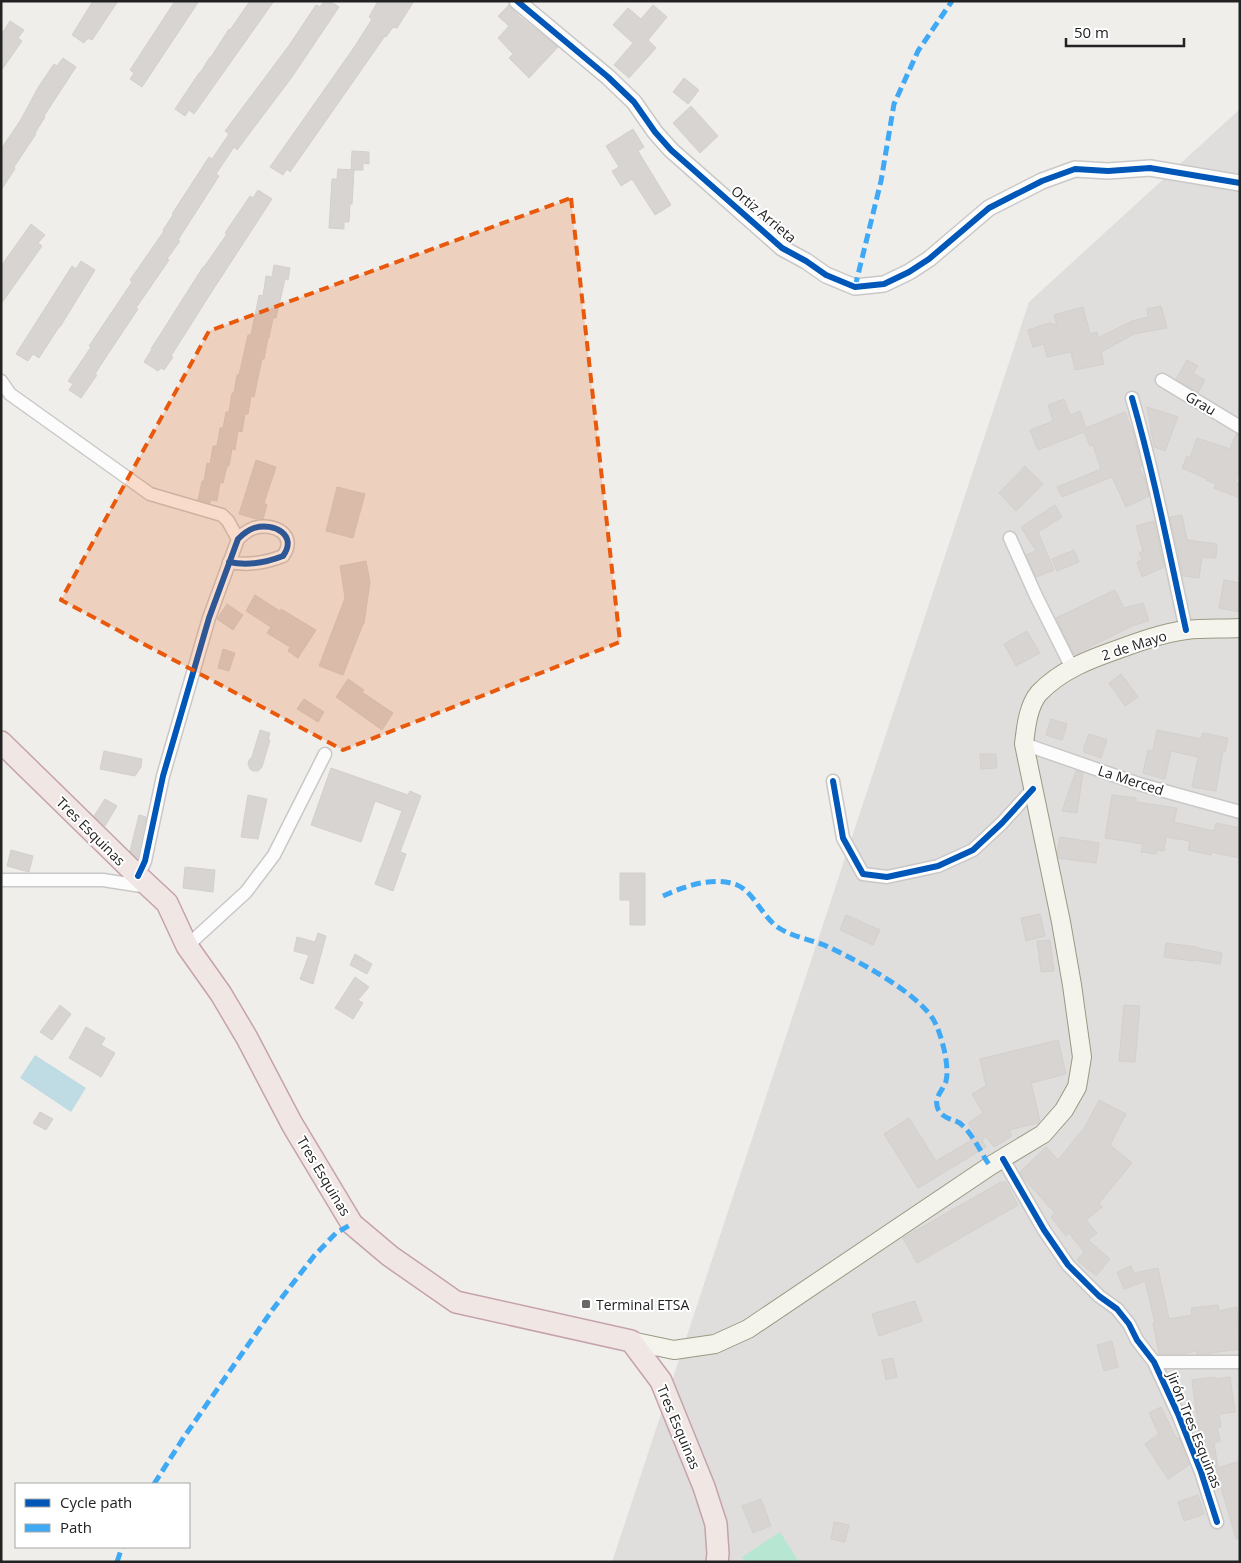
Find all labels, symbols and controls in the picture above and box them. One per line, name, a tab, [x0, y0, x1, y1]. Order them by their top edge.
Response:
scale bar	[1066, 15, 1184, 47]
text: 50 m	[1074, 22, 1109, 42]
street label: Ortiz Arrieta	[727, 181, 801, 247]
street label: Grau	[1182, 387, 1220, 419]
street label: 2 de Mayo	[1099, 626, 1169, 664]
street label: La Merced	[1096, 760, 1166, 800]
street label: Tres Esquinas	[53, 793, 130, 870]
street label: Tres Esquinas	[293, 1133, 355, 1220]
place label: Terminal ETSA	[596, 1295, 689, 1314]
marker: Terminal ETSA	[580, 1298, 592, 1310]
street label: Jirón Tres Esquinas	[1162, 1367, 1227, 1491]
street label: Tres Esquinas	[653, 1382, 705, 1472]
legend	[15, 1483, 190, 1548]
text: Cycle path	[60, 1492, 132, 1512]
text: Path	[60, 1517, 92, 1537]

